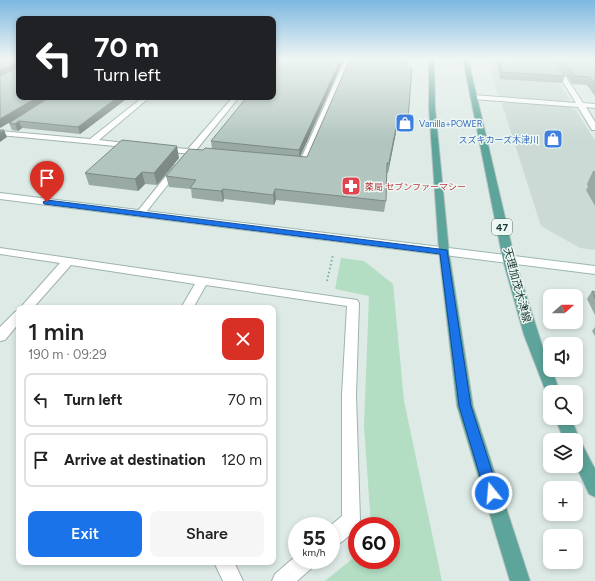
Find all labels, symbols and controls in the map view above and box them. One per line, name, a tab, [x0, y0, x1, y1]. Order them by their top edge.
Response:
text: 70 m	[94, 30, 159, 64]
icon: left	[28, 32, 80, 84]
text: Turn left	[94, 64, 161, 86]
shop icon: Vanilla+POWER	[394, 112, 416, 134]
place label: Vanilla+POWER	[419, 118, 483, 129]
shop icon: スズキカーズ木津川	[542, 128, 564, 150]
place label: スズキカーズ木津川	[458, 134, 539, 145]
pin	[30, 161, 64, 202]
icon: arrive	[36, 167, 58, 189]
pharmacy icon: 薬局 セブンファーマシー	[340, 175, 362, 197]
place label: 薬局 セブンファーマシー	[365, 181, 466, 192]
road number: 47	[492, 219, 512, 235]
street label: 天理加茂木津線	[501, 246, 533, 324]
north arrow	[543, 289, 583, 329]
map controls	[543, 289, 583, 569]
text: 1 min	[28, 317, 84, 346]
button: close	[222, 318, 264, 360]
button: sound	[543, 337, 583, 377]
text: 190 m · 09:29	[28, 347, 107, 362]
button: search	[543, 385, 583, 425]
icon: left	[30, 389, 52, 411]
text: Turn left	[64, 391, 122, 409]
text: 70 m	[228, 391, 262, 409]
button: layers	[543, 433, 583, 473]
icon: arrive	[30, 449, 52, 471]
text: Arrive at destination	[64, 451, 205, 469]
text: 120 m	[221, 451, 262, 469]
position arrow	[471, 472, 513, 514]
button: +	[543, 481, 583, 521]
button: Exit	[28, 511, 142, 557]
button: Share	[150, 511, 264, 557]
speed limit sign: 60	[348, 517, 400, 569]
text: 55	[302, 526, 326, 550]
button: −	[543, 529, 583, 569]
text: km/h	[303, 546, 325, 559]

